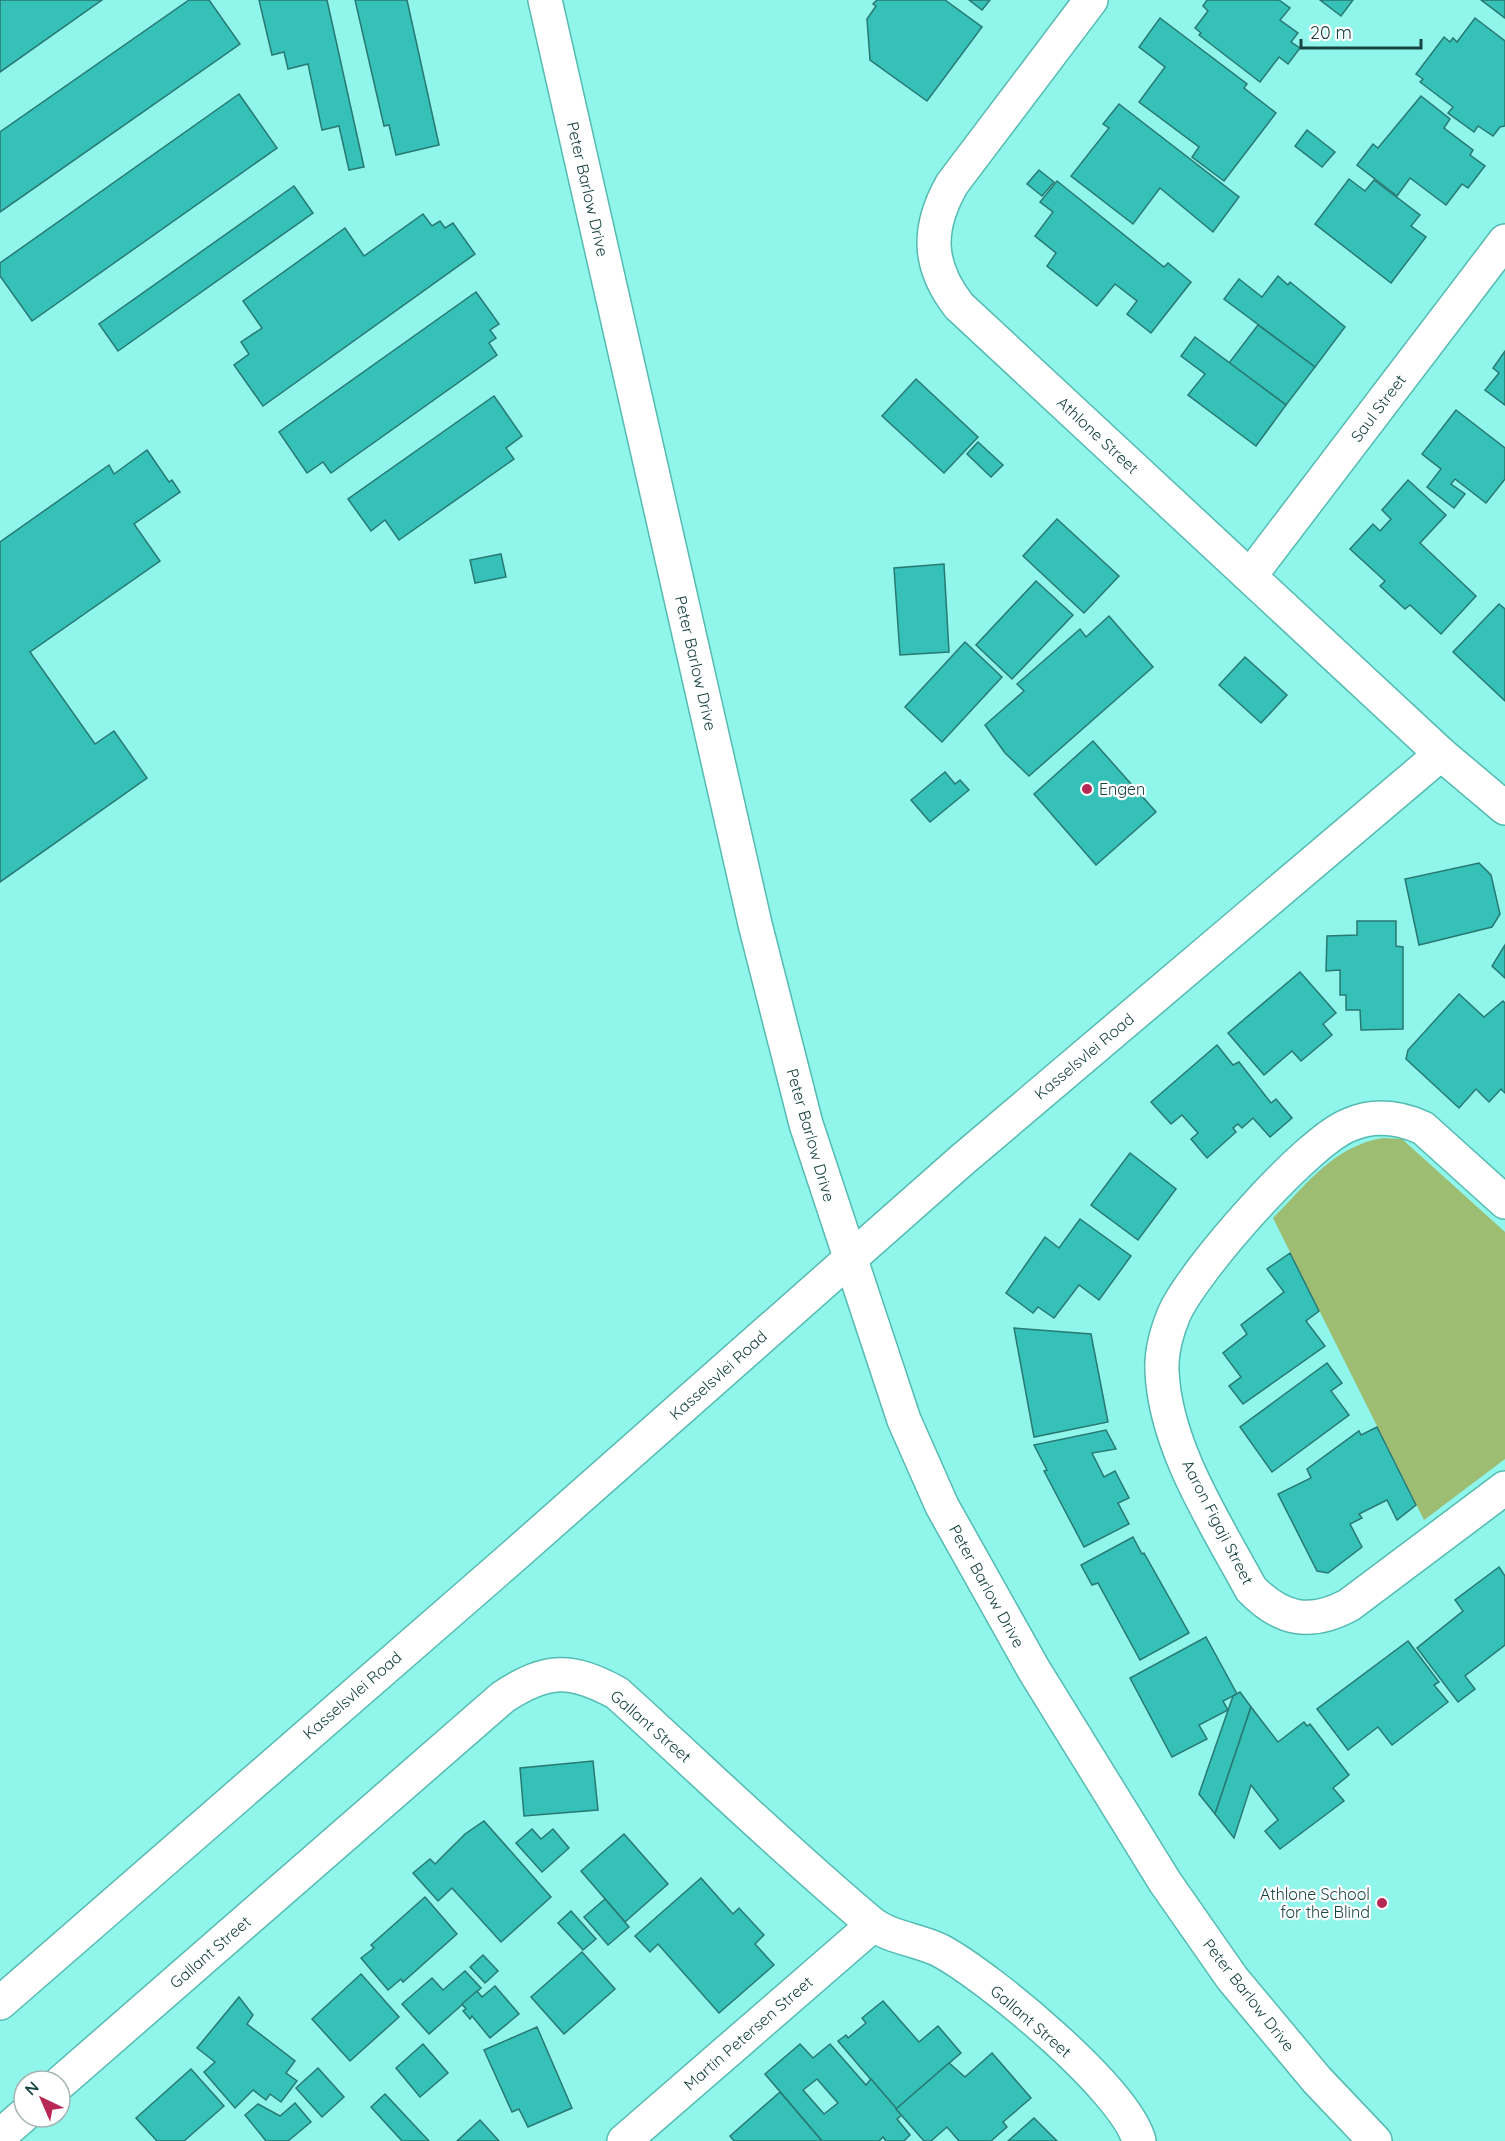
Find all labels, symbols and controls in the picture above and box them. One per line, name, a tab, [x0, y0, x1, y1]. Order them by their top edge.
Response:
scale bar	[1301, 12, 1421, 50]
text: 20 m	[1310, 21, 1352, 44]
street label: Peter Barlow Drive	[563, 120, 613, 258]
street label: Saul Street	[1346, 370, 1410, 446]
street label: Athlone Street	[1053, 392, 1143, 478]
street label: Peter Barlow Drive	[671, 594, 721, 732]
place label: Engen	[1099, 779, 1145, 799]
marker: Engen	[1080, 782, 1094, 796]
street label: Kasselsvlei Road	[1030, 1008, 1138, 1104]
street label: Peter Barlow Drive	[782, 1066, 840, 1204]
street label: Kasselsvlei Road	[665, 1326, 771, 1424]
street label: Aaron Figaji Street	[1178, 1456, 1258, 1588]
street label: Peter Barlow Drive	[945, 1521, 1029, 1651]
street label: Kasselsvlei Road	[299, 1647, 405, 1743]
street label: Gallant Street	[606, 1685, 696, 1767]
place label: Athlone School for the Blind	[1260, 1884, 1370, 1922]
marker: Athlone School for the Blind	[1375, 1896, 1389, 1910]
street label: Gallant Street	[165, 1911, 255, 1993]
street label: Peter Barlow Drive	[1199, 1935, 1299, 2055]
street label: Martin Petersen Street	[679, 1972, 817, 2094]
street label: Gallant Street	[986, 1980, 1076, 2062]
north arrow	[12, 2069, 72, 2129]
text: N	[20, 2077, 43, 2099]

